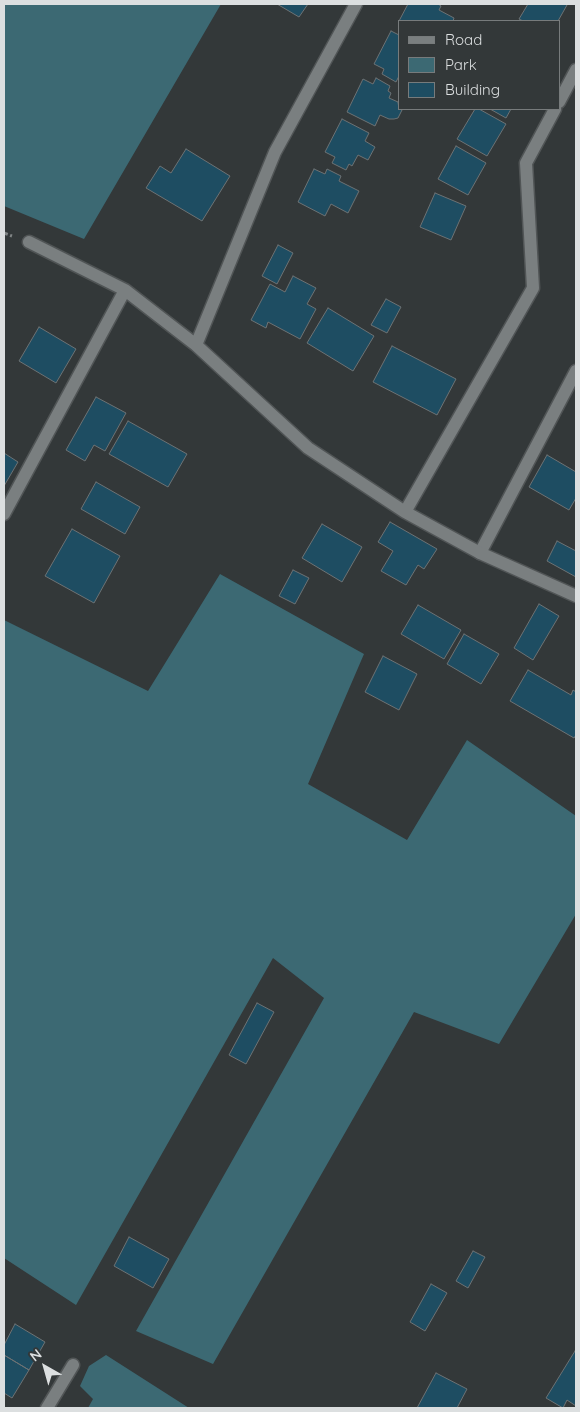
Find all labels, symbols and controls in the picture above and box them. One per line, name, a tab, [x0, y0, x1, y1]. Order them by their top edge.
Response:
legend	[398, 20, 560, 110]
text: Road	[445, 30, 482, 49]
text: Park	[445, 55, 477, 74]
text: Building	[445, 80, 500, 99]
north arrow	[20, 1342, 70, 1392]
text: N	[26, 1345, 45, 1365]

